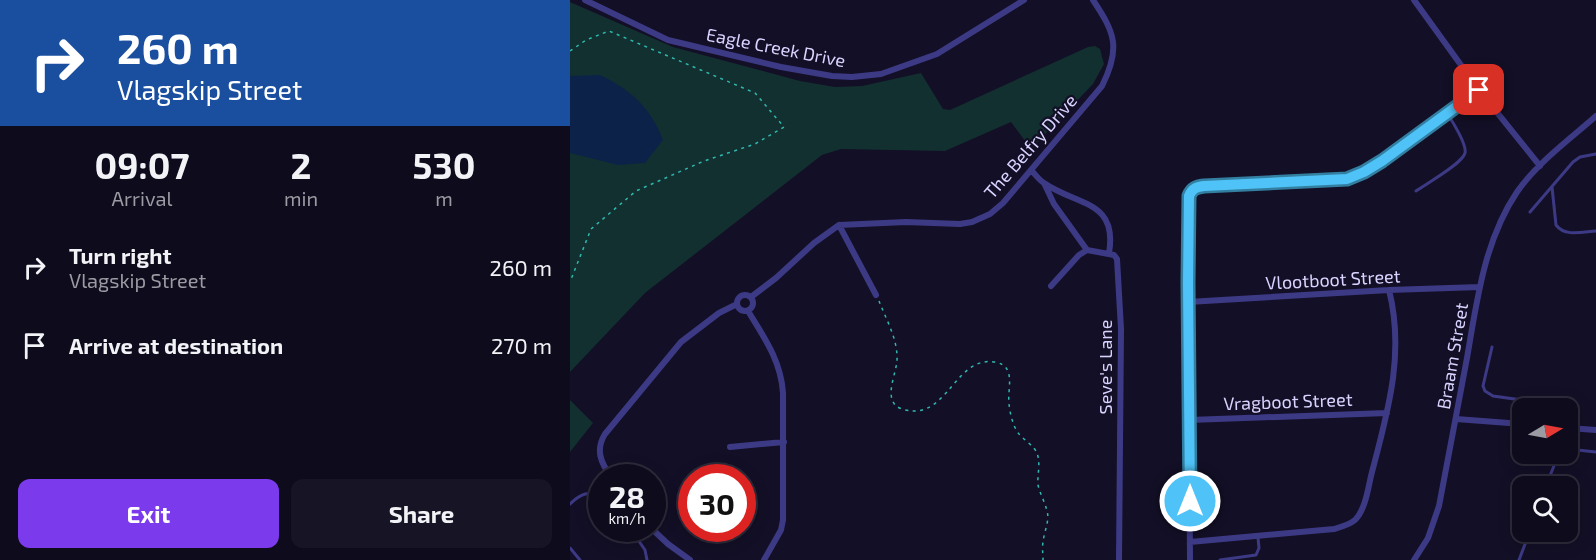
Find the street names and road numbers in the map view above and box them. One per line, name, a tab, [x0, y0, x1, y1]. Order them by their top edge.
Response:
street label: Eagle Creek Drive	[705, 23, 847, 71]
street label: The Belfry Drive	[979, 89, 1081, 203]
street label: Vlootboot Street	[1265, 264, 1401, 294]
street label: Braam Street	[1432, 301, 1472, 411]
street label: Seve's Lane	[1094, 320, 1116, 414]
street label: Vragboot Street	[1223, 388, 1353, 414]

